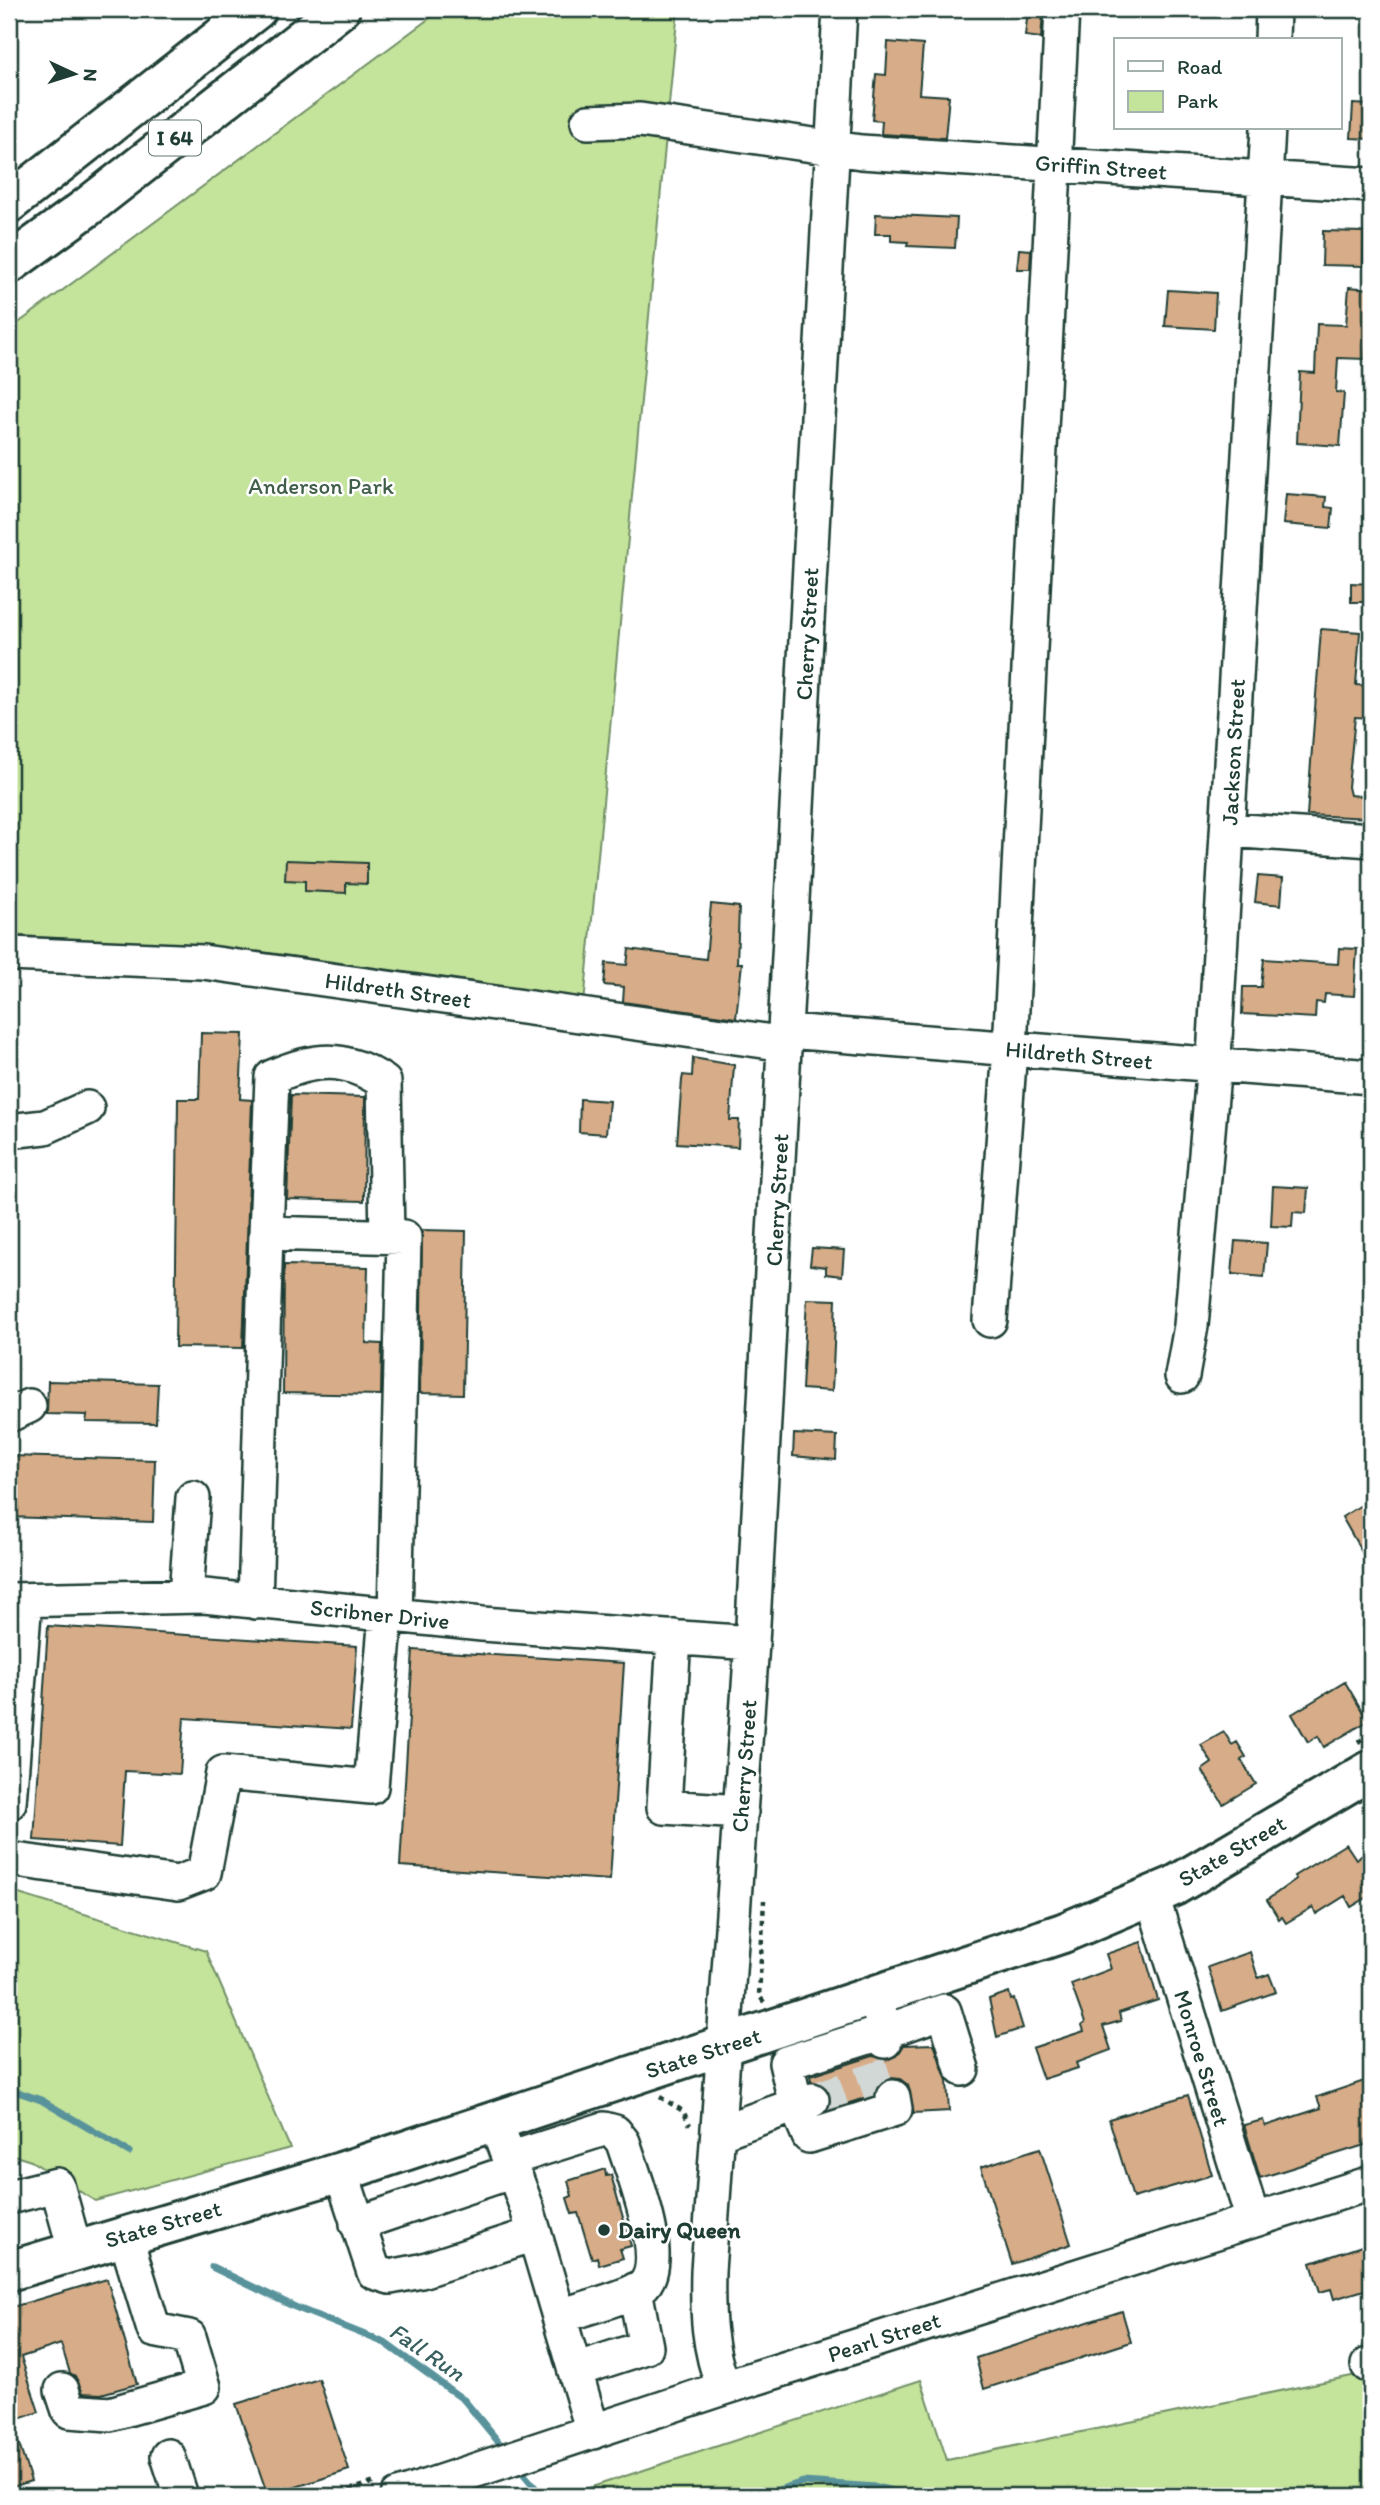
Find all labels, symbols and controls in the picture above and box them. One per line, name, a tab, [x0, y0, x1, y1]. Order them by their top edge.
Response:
north arrow	[38, 38, 108, 108]
legend	[1114, 38, 1342, 130]
text: Road	[1177, 54, 1223, 79]
text: N	[79, 68, 102, 82]
text: Park	[1177, 88, 1219, 113]
road number: I 64	[149, 120, 201, 156]
street label: Griffin Street	[1034, 148, 1168, 186]
park label: Anderson Park	[248, 472, 394, 500]
street label: Cherry Street	[790, 567, 824, 701]
street label: Jackson Street	[1215, 678, 1251, 826]
street label: Hildreth Street	[323, 966, 473, 1014]
street label: Hildreth Street	[1004, 1035, 1154, 1075]
street label: Cherry Street	[760, 1133, 794, 1267]
street label: Scribner Drive	[309, 1593, 451, 1635]
street label: Cherry Street	[725, 1699, 763, 1833]
street label: State Street	[1173, 1809, 1291, 1893]
street label: Monroe Street	[1168, 1987, 1236, 2130]
street label: State Street	[642, 2021, 765, 2085]
street label: State Street	[102, 2194, 225, 2254]
place label: Dairy Queen	[618, 2216, 742, 2244]
marker: Dairy Queen	[596, 2222, 612, 2238]
street label: Pearl Street	[824, 2306, 944, 2368]
water label: Fall Run	[384, 2316, 471, 2387]

